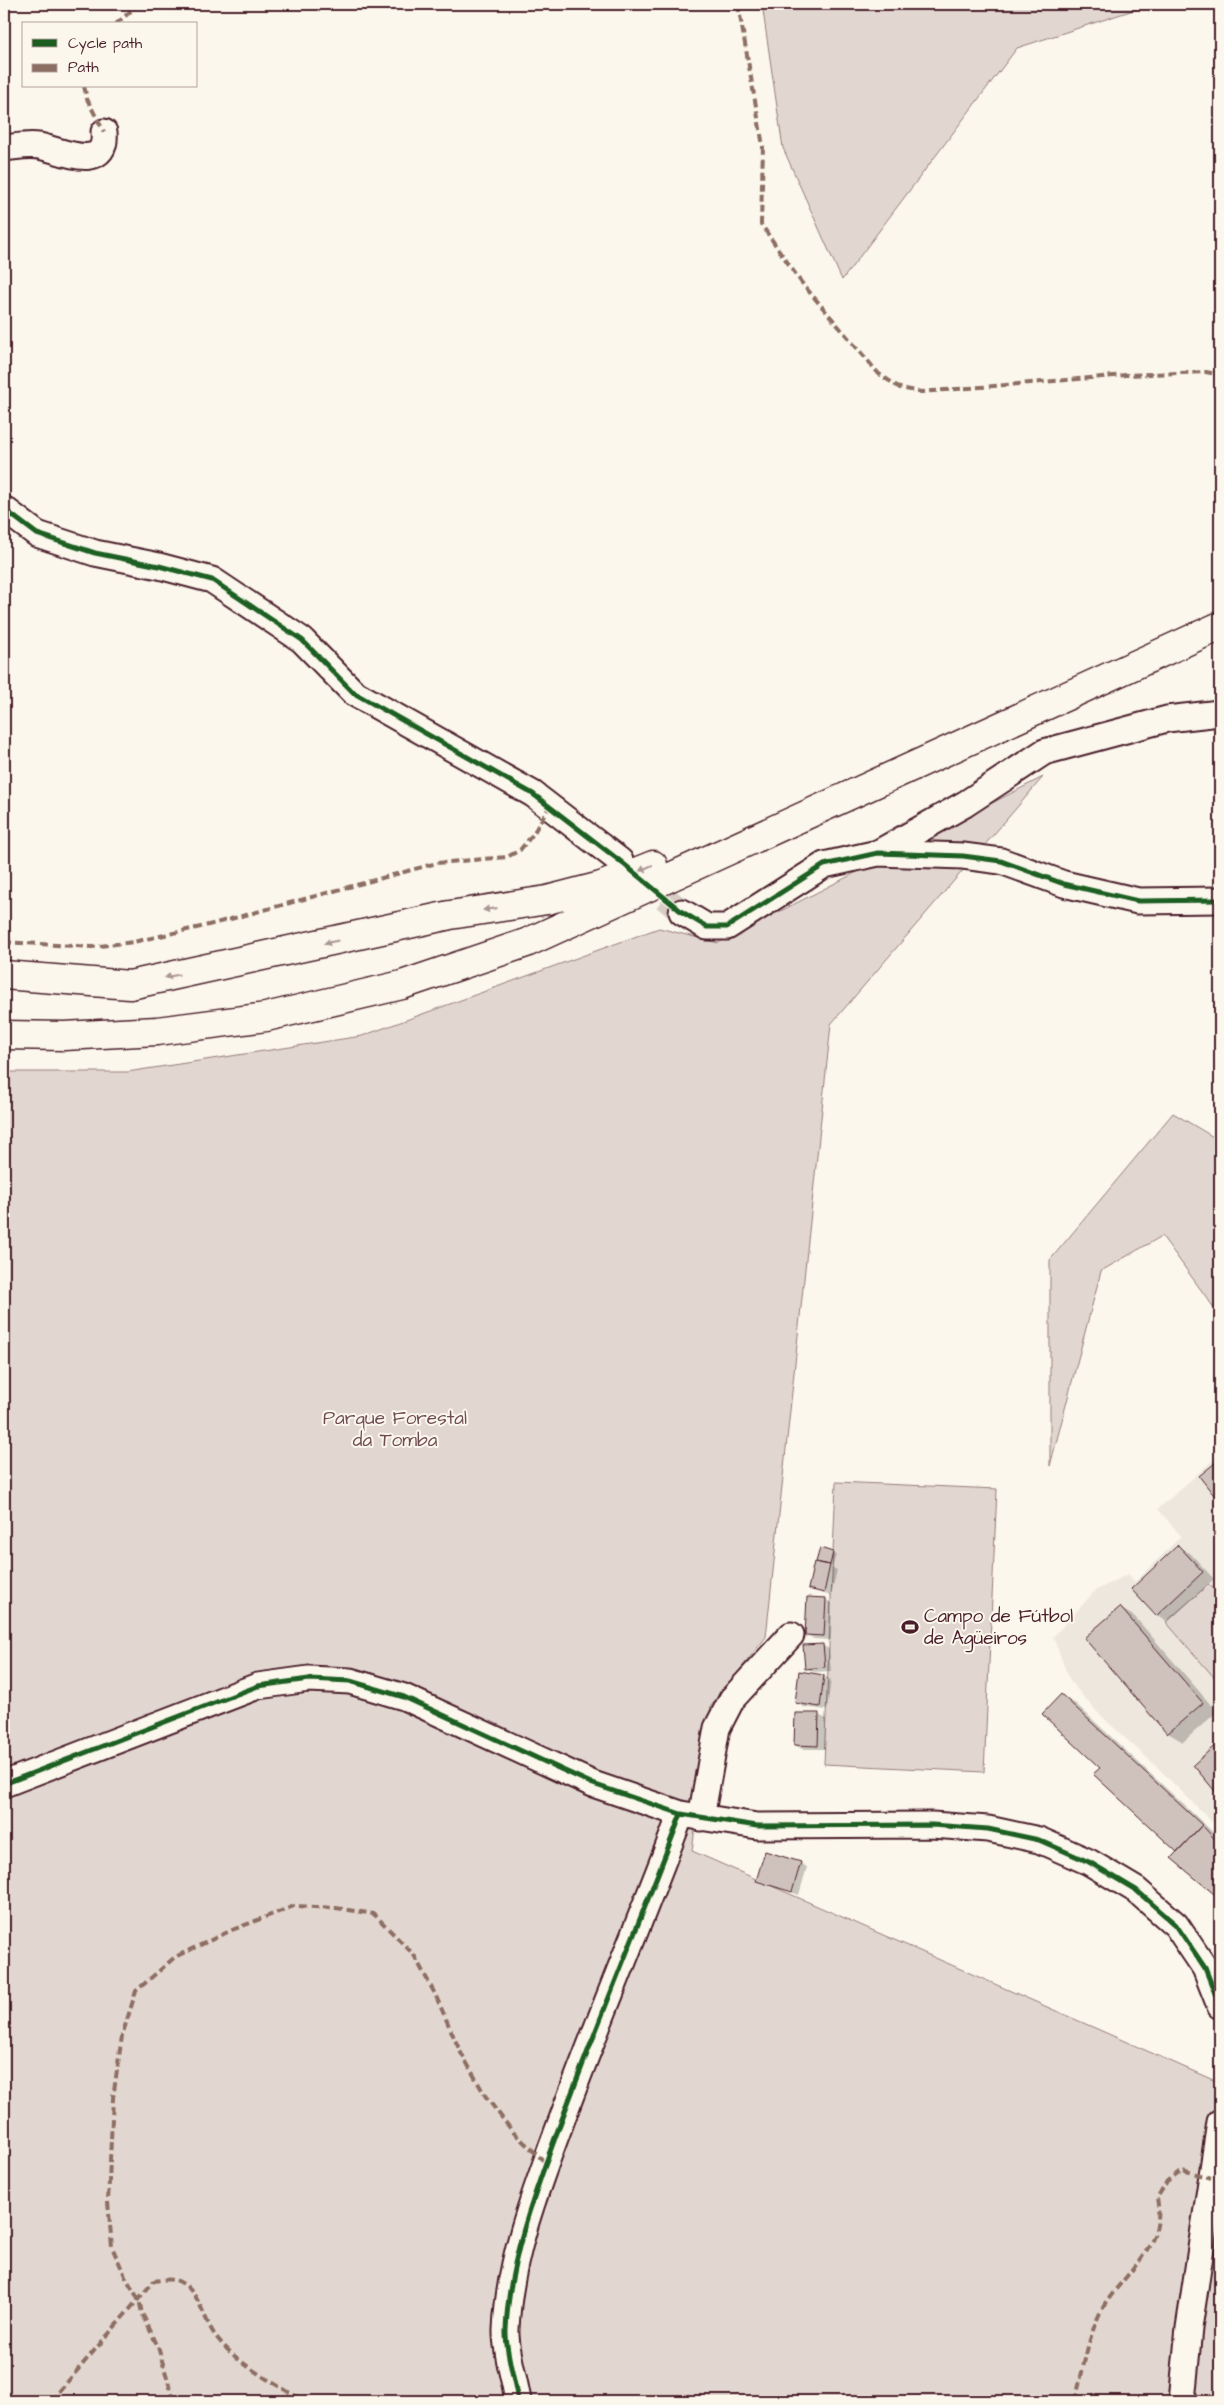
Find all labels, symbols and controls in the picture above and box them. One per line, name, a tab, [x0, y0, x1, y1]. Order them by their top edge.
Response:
legend	[22, 22, 198, 88]
text: Cycle path	[68, 33, 143, 55]
text: Path	[68, 57, 99, 78]
one-way arrow	[639, 864, 653, 872]
one-way arrow	[481, 905, 497, 913]
one-way arrow	[323, 938, 338, 946]
one-way arrow	[164, 972, 179, 980]
park label: Parque Forestal da Tomba	[323, 1405, 467, 1454]
place label: Campo de Fútbol de Agüeiros	[924, 1603, 1073, 1653]
sports icon: Campo de Fútbol de Agüeiros	[900, 1617, 920, 1637]

